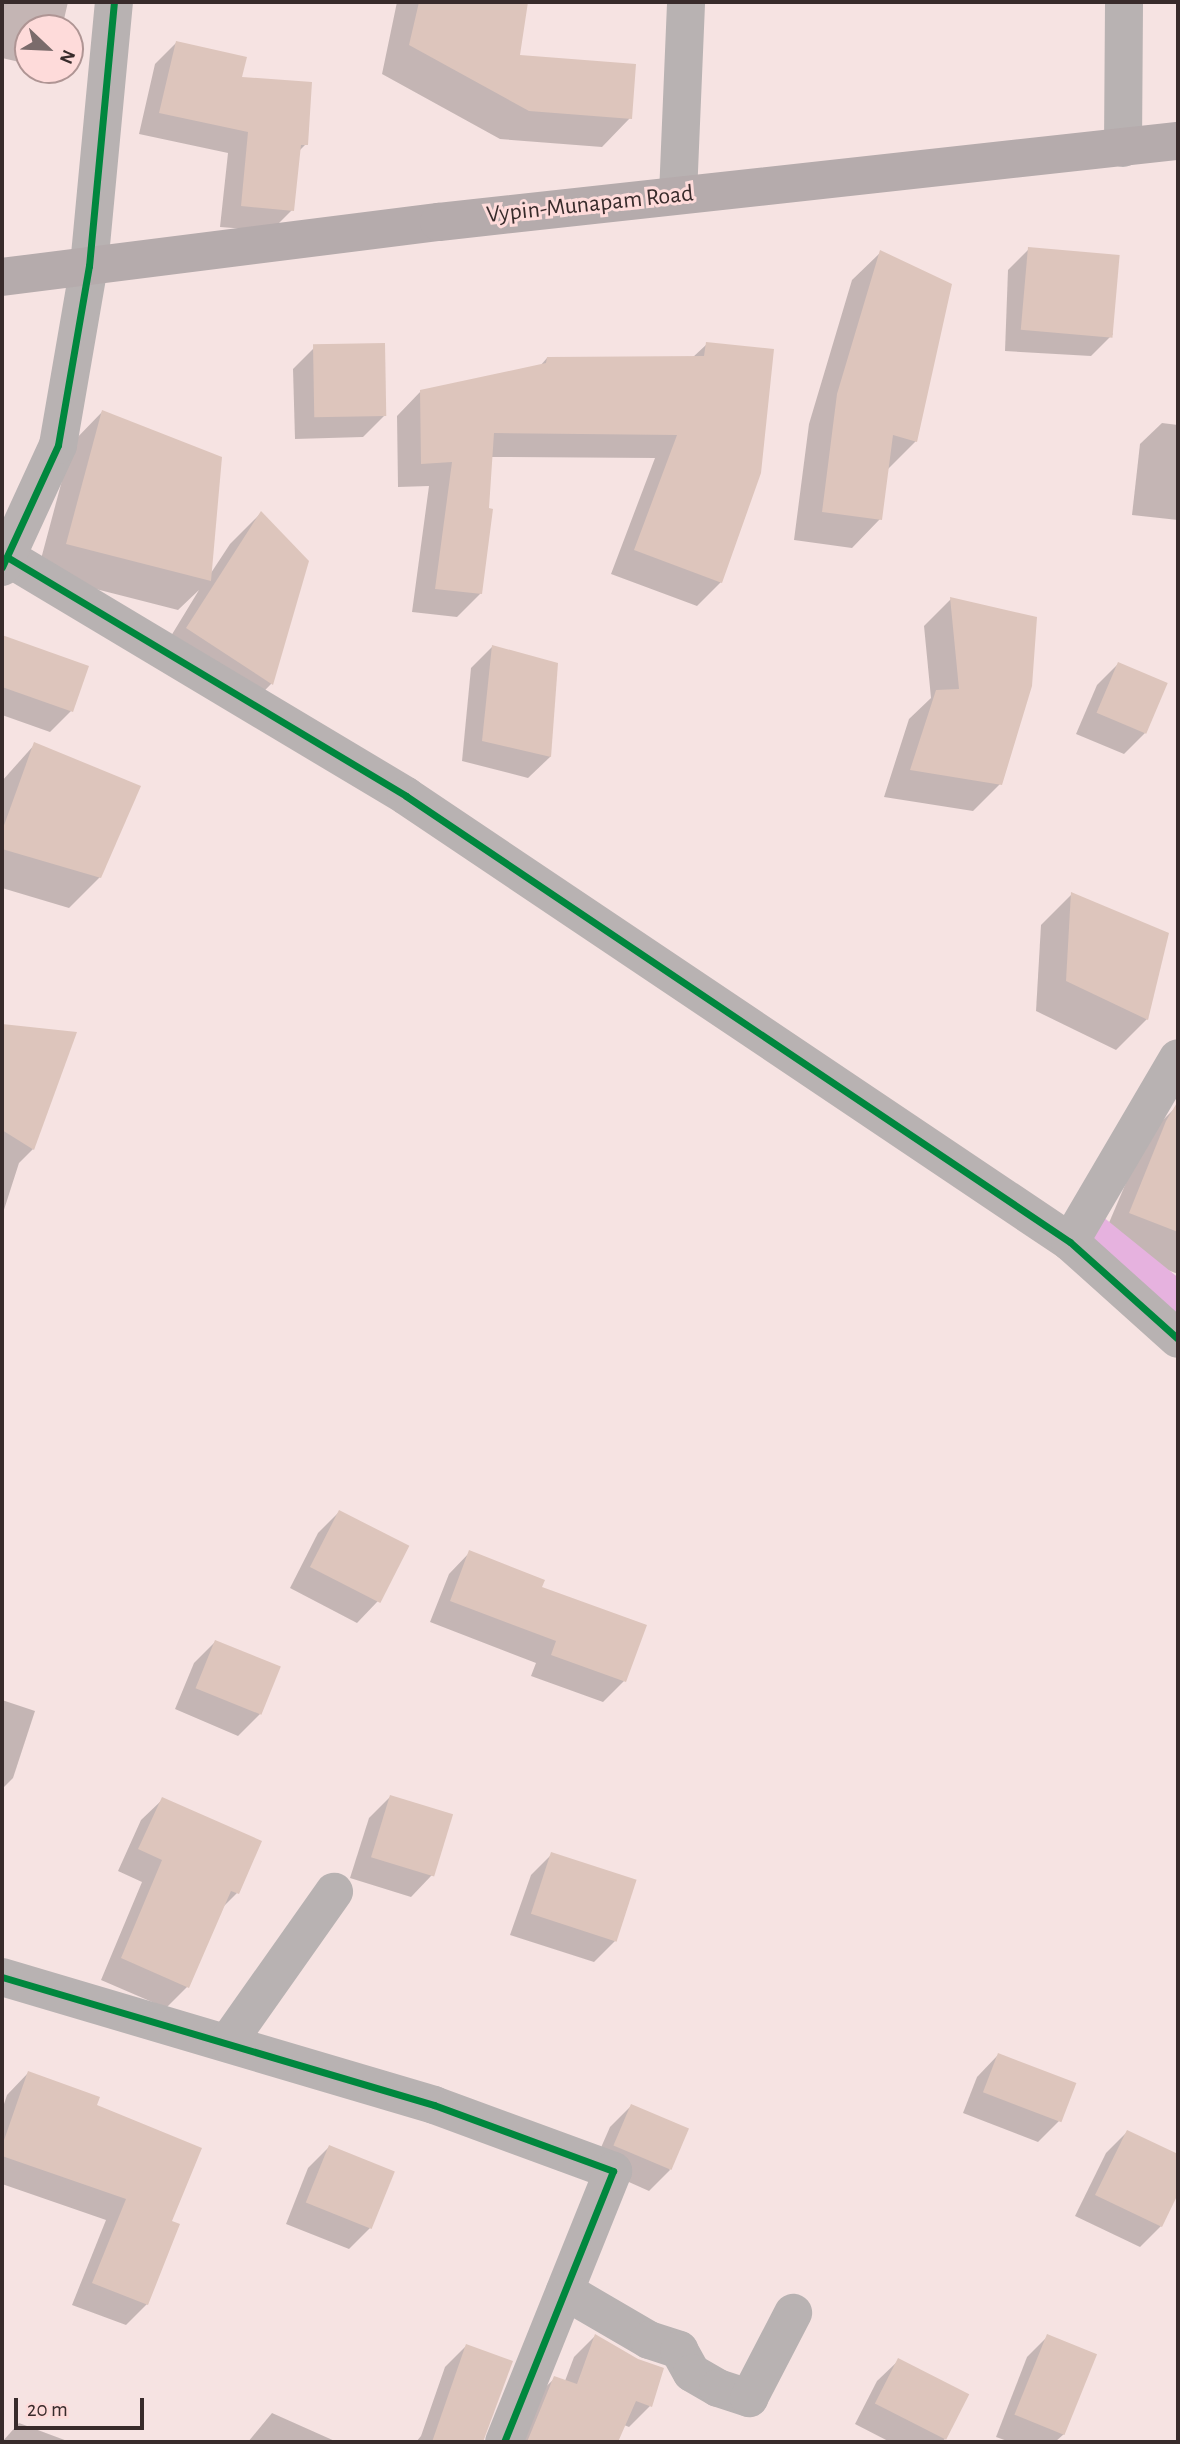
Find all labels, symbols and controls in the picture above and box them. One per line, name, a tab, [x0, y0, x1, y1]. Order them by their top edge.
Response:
north arrow	[14, 14, 84, 84]
text: N	[56, 47, 78, 66]
street label: Vypin-Munapam Road	[485, 180, 695, 230]
scale bar	[18, 2384, 147, 2428]
text: 20 m	[27, 2399, 68, 2420]

